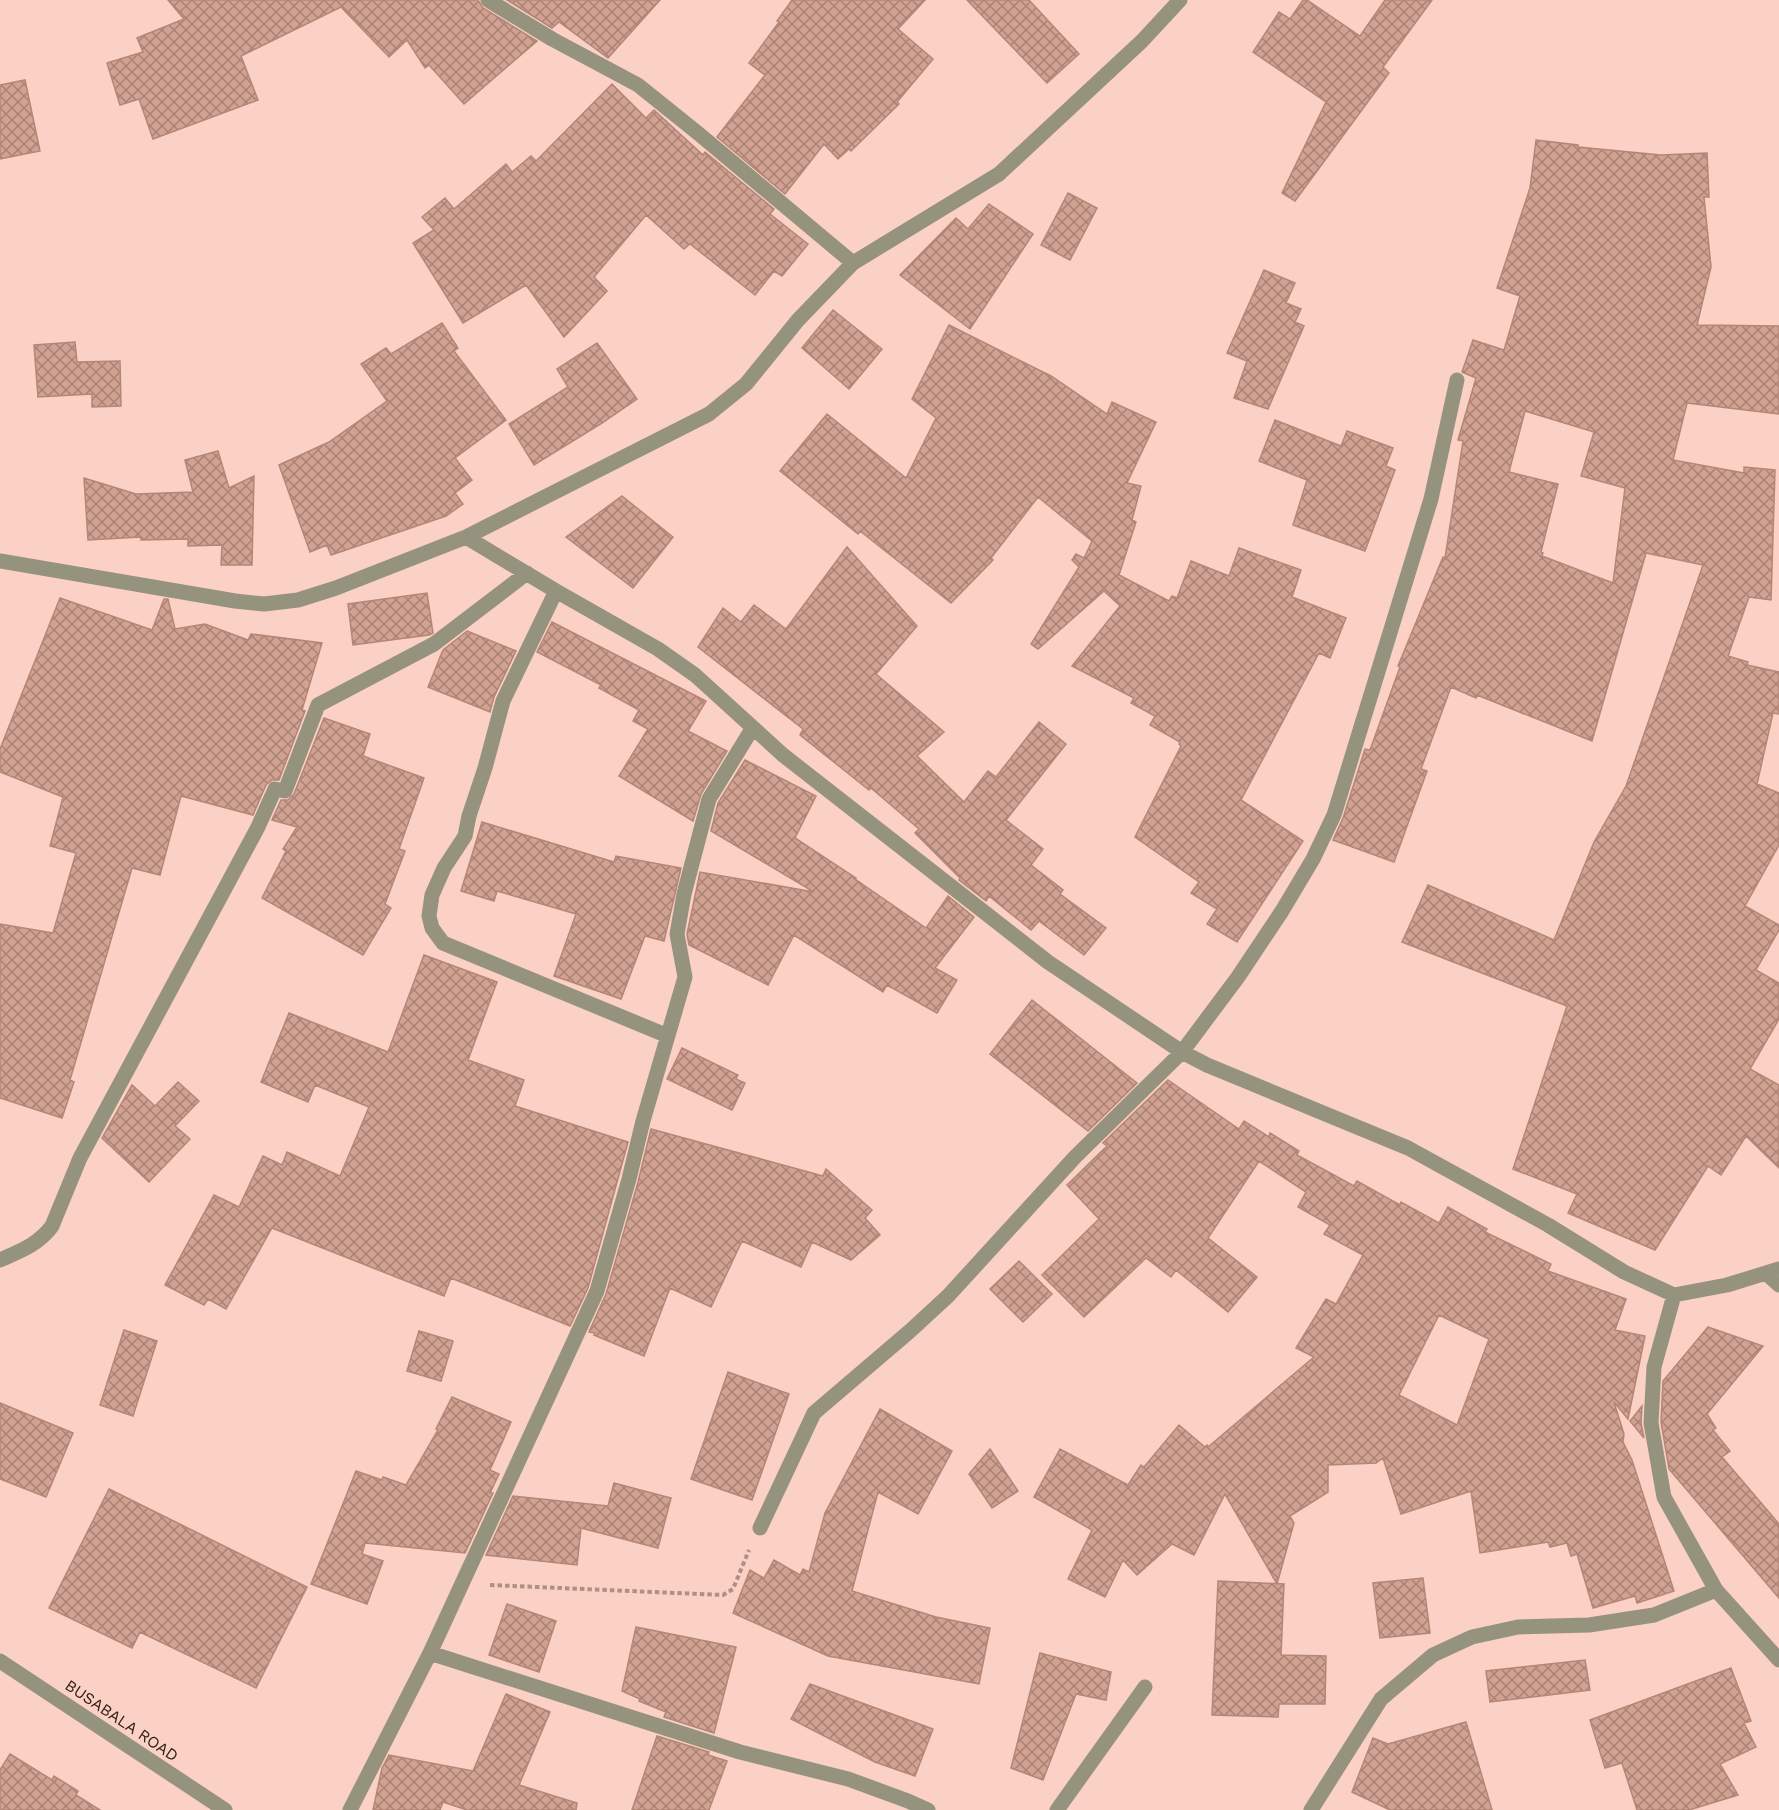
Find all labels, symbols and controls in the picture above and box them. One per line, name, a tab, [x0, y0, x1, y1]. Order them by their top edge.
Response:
street label: BUSABALA ROAD	[61, 1675, 182, 1765]

